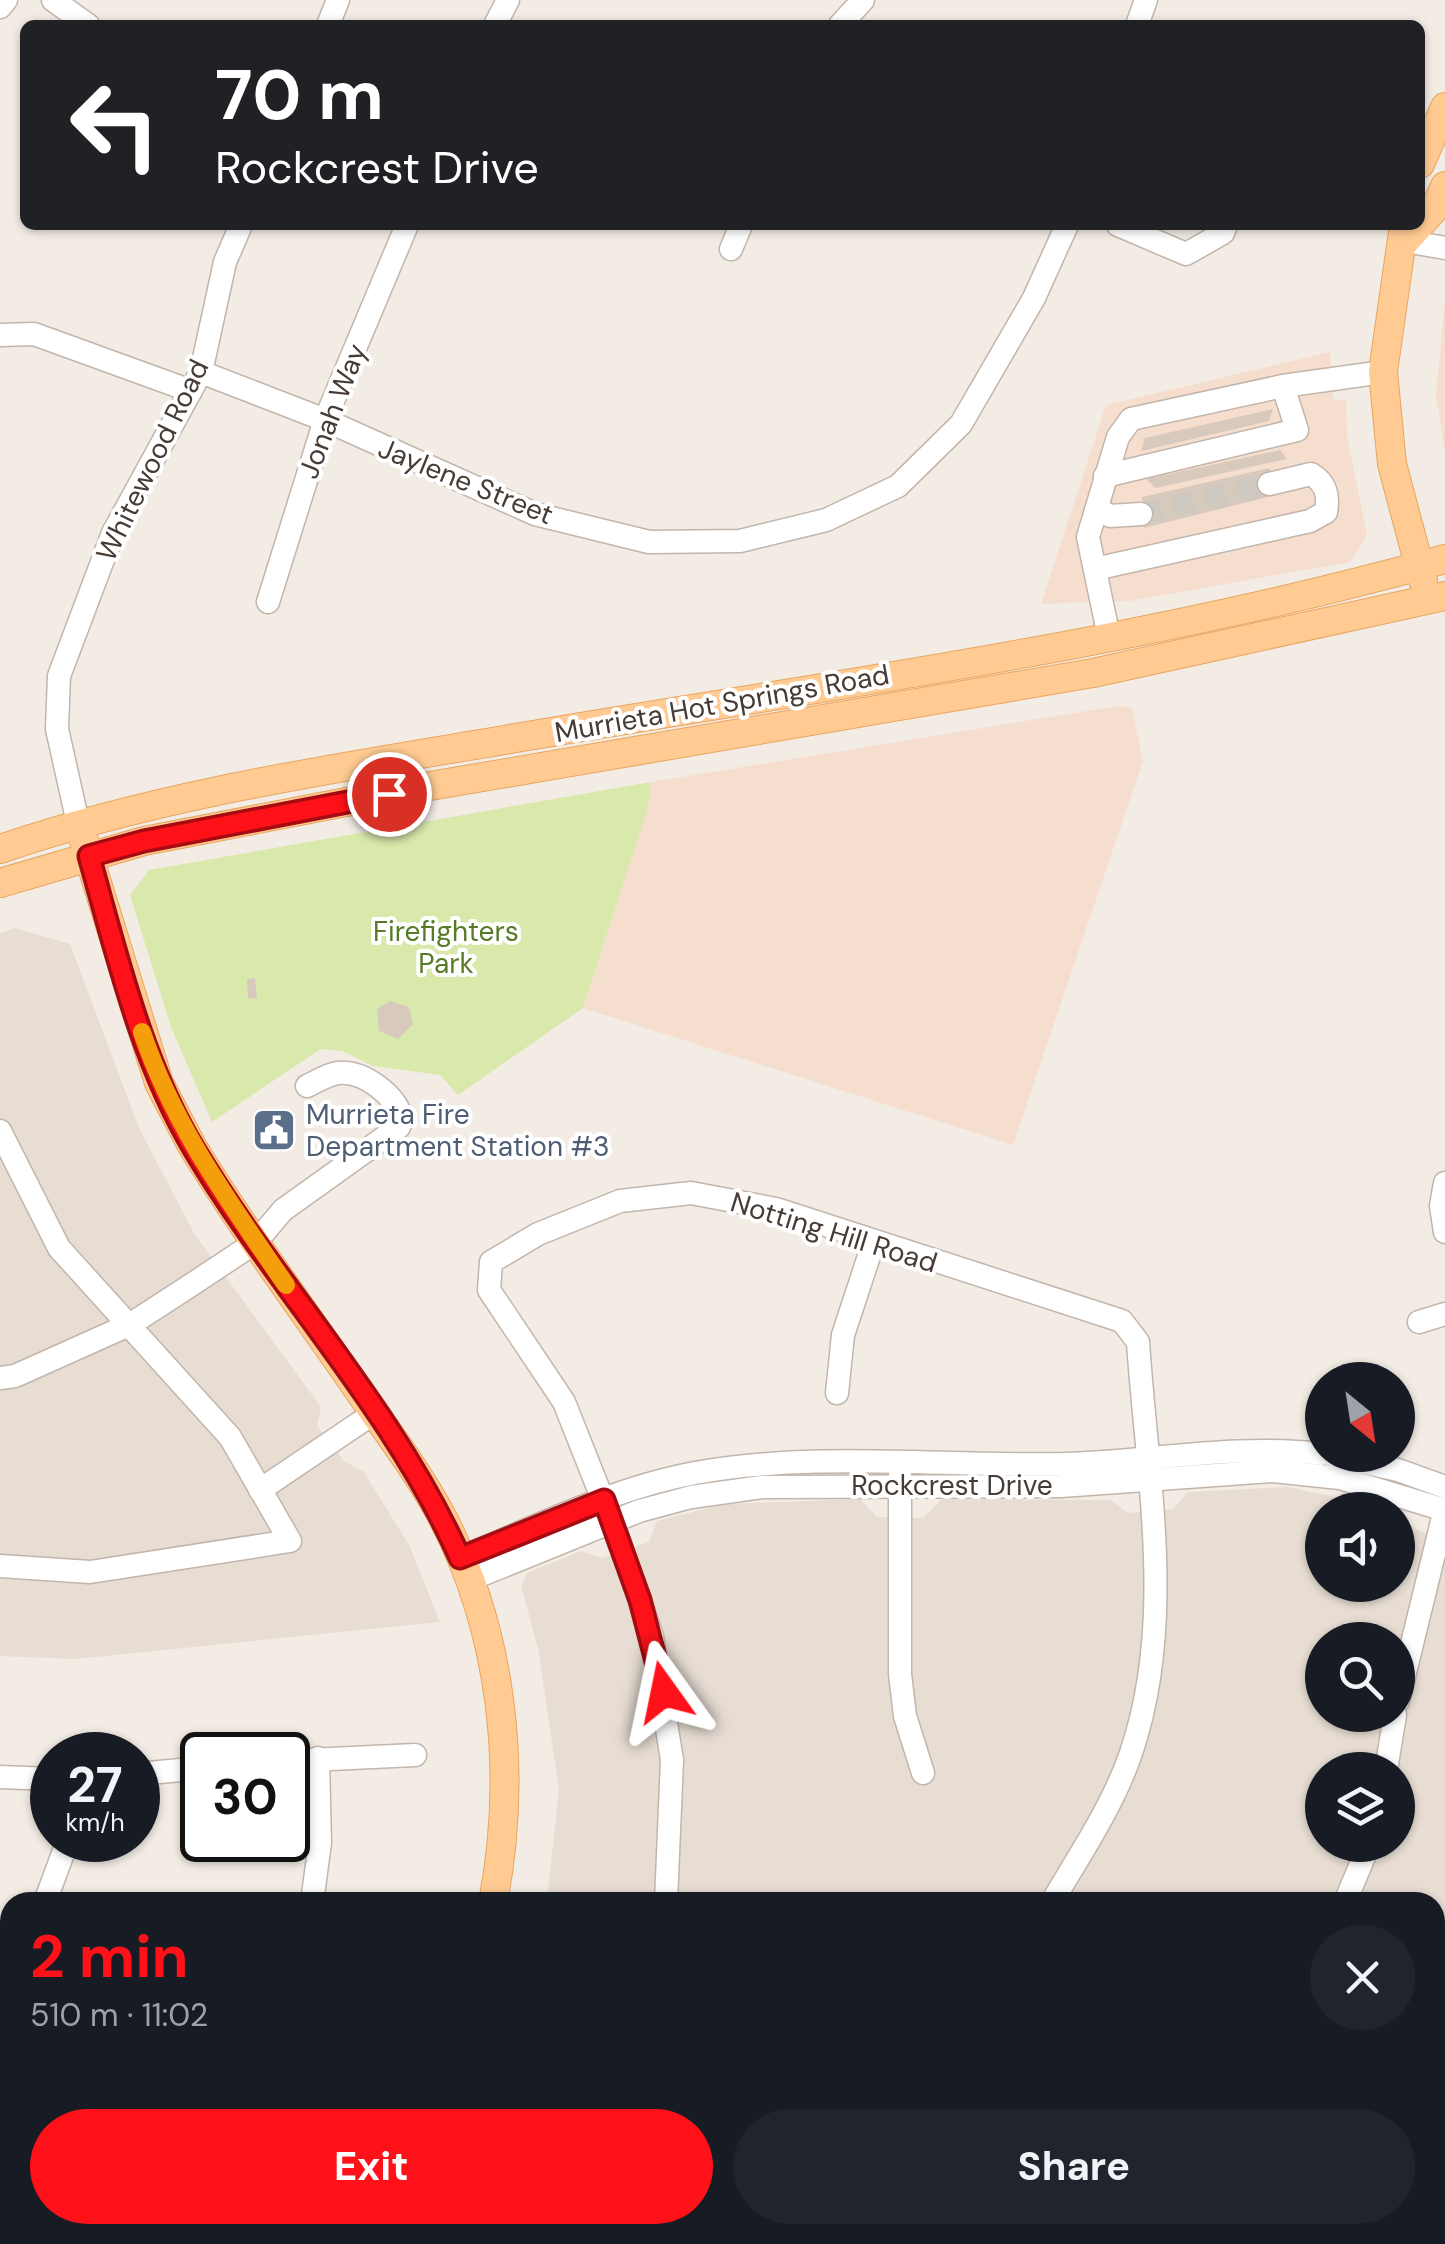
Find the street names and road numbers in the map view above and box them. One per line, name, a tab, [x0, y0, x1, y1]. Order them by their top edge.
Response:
street label: Jonah Way	[290, 338, 375, 484]
street label: Whitewood Road	[88, 353, 217, 567]
street label: Jaylene Street	[373, 430, 559, 533]
street label: Murrieta Hot Springs Road	[552, 656, 892, 751]
street label: Notting Hill Road	[726, 1183, 942, 1281]
street label: Rockcrest Drive	[851, 1467, 1053, 1504]

